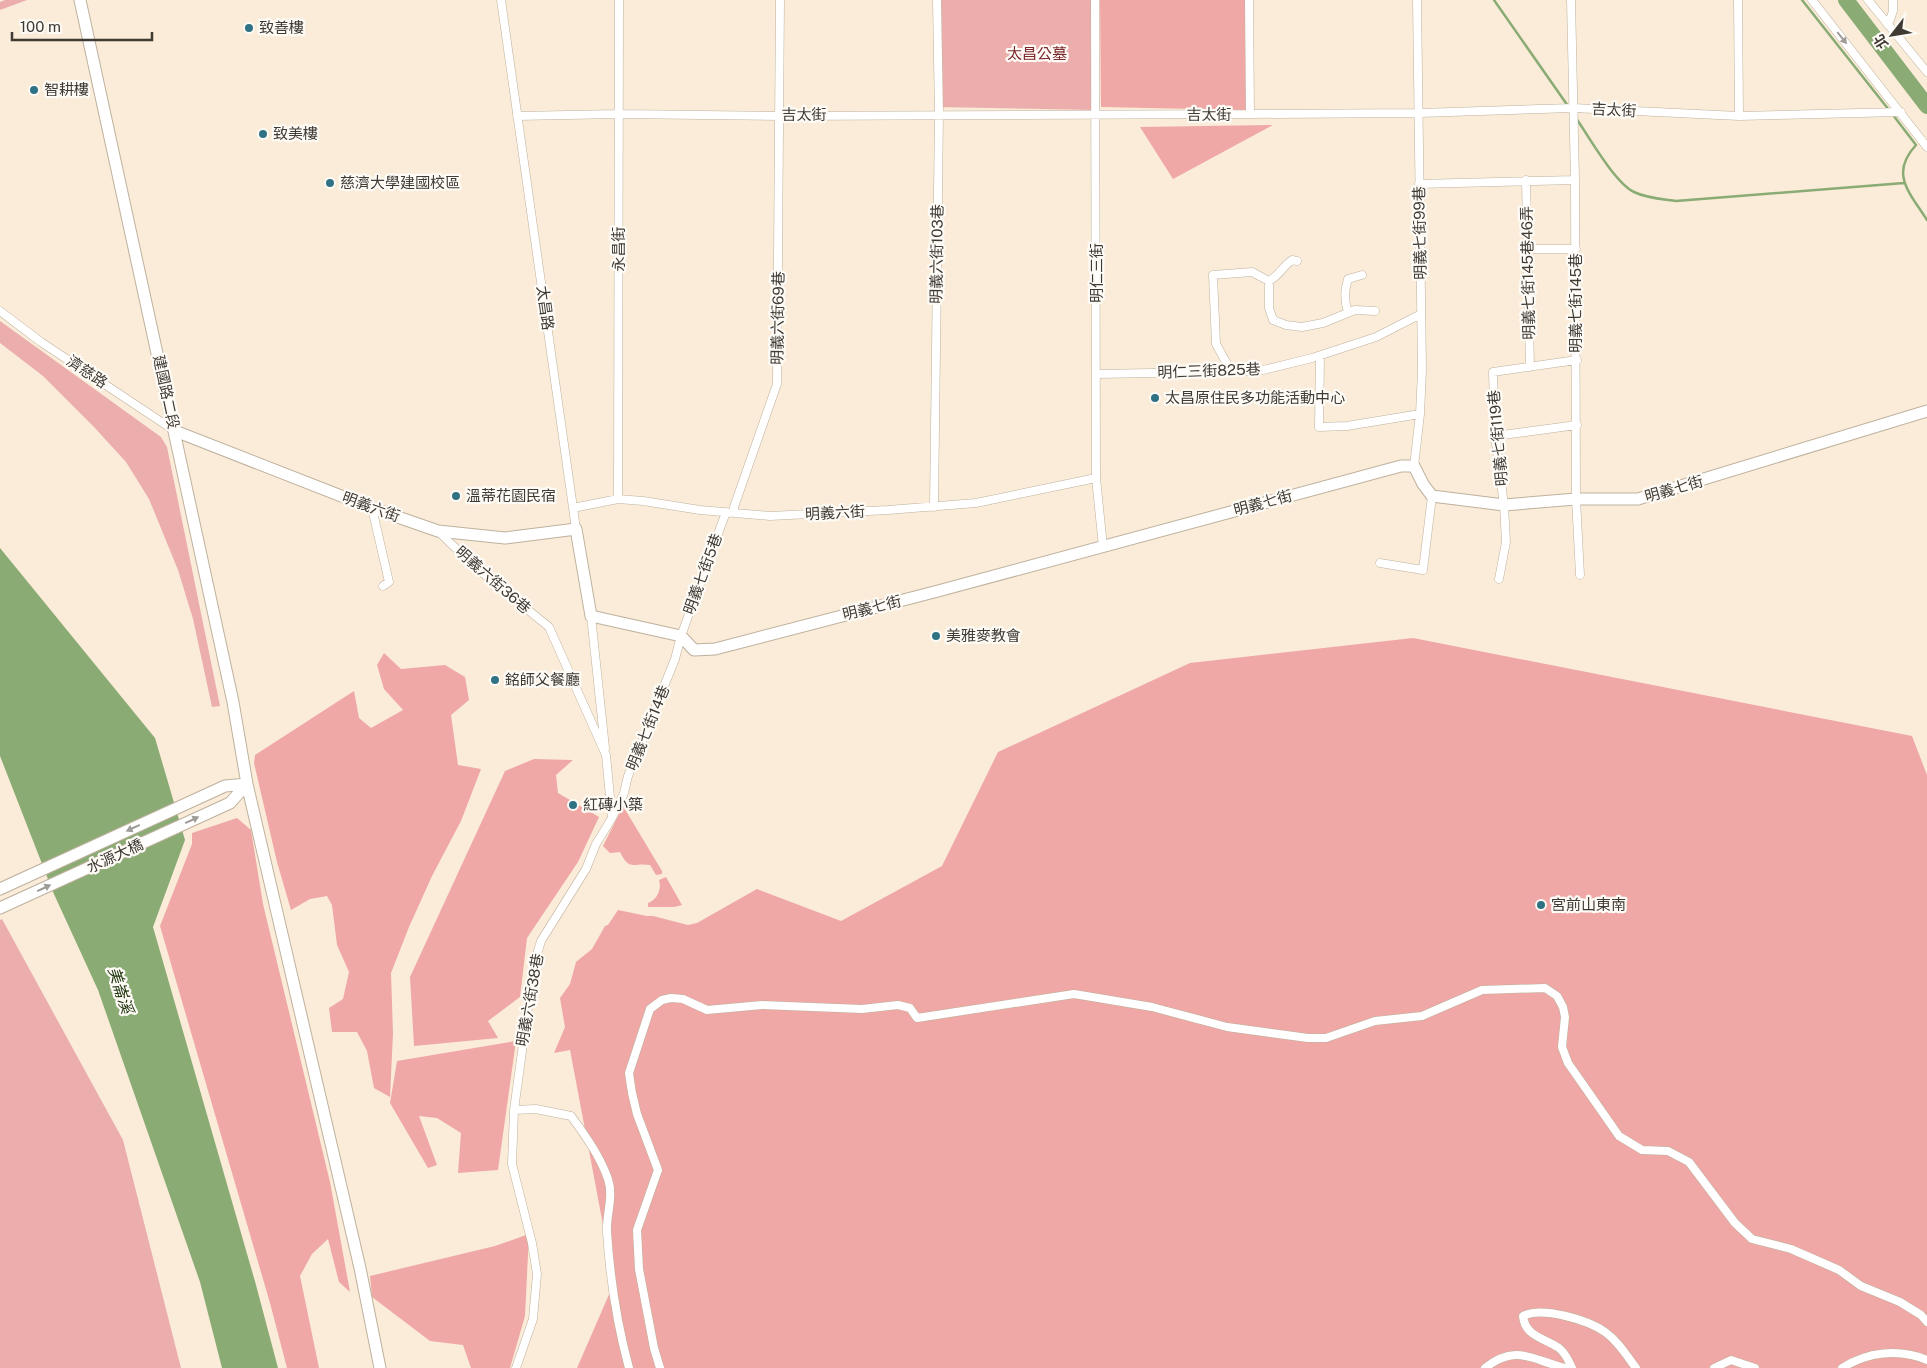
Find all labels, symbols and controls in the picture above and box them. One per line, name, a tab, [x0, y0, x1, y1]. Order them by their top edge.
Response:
scale bar	[12, 10, 152, 42]
north arrow	[1867, 10, 1917, 60]
text: 100 m	[20, 18, 61, 35]
place label: 致善樓	[259, 19, 304, 36]
marker: 致善樓	[243, 22, 255, 34]
one-way arrow	[1836, 31, 1847, 44]
text: 北	[1870, 32, 1891, 52]
park label: 太昌公墓	[1007, 45, 1067, 62]
place label: 智耕樓	[44, 81, 89, 98]
marker: 智耕樓	[28, 84, 40, 96]
street label: 吉太街	[1591, 100, 1637, 119]
street label: 吉太街	[781, 106, 827, 123]
street label: 吉太街	[1186, 106, 1232, 123]
place label: 致美樓	[273, 125, 318, 142]
marker: 致美樓	[257, 128, 269, 140]
place label: 慈濟大學建國校區	[340, 174, 460, 191]
marker: 慈濟大學建國校區	[324, 177, 336, 189]
street label: 明義七街99巷	[1410, 186, 1429, 280]
street label: 明義六街103巷	[927, 204, 946, 304]
street label: 明義七街145巷46弄	[1518, 206, 1537, 340]
street label: 永昌街	[610, 226, 627, 272]
street label: 明仁三街	[1088, 243, 1105, 303]
street label: 明義七街145巷	[1567, 253, 1584, 353]
street label: 明義六街69巷	[768, 271, 787, 365]
street label: 太昌路	[534, 284, 557, 331]
street label: 濟慈路	[64, 352, 111, 391]
street label: 建國路二段	[150, 353, 183, 430]
street label: 明仁三街825巷	[1157, 360, 1261, 381]
place label: 太昌原住民多功能活動中心	[1165, 389, 1345, 406]
street label: 明義七街119巷	[1485, 389, 1510, 487]
marker: 太昌原住民多功能活動中心	[1149, 392, 1161, 404]
street label: 明義七街	[1643, 472, 1705, 505]
place label: 溫蒂花園民宿	[466, 487, 556, 504]
street label: 明義七街	[1232, 487, 1294, 518]
street label: 明義六街	[340, 488, 402, 525]
marker: 溫蒂花園民宿	[450, 490, 462, 502]
street label: 明義六街	[805, 502, 865, 523]
street label: 明義七街5巷	[680, 531, 725, 616]
street label: 明義六街36巷	[452, 542, 534, 617]
street label: 明義七街	[841, 592, 903, 623]
place label: 美雅麥教會	[946, 627, 1021, 644]
marker: 美雅麥教會	[930, 630, 942, 642]
place label: 銘師父餐廳	[505, 671, 580, 688]
marker: 銘師父餐廳	[489, 674, 501, 686]
street label: 明義七街14巷	[623, 683, 672, 773]
place label: 紅磚小築	[583, 796, 643, 813]
marker: 紅磚小築	[567, 799, 579, 811]
one-way arrow	[185, 816, 199, 824]
one-way arrow	[126, 824, 140, 832]
street label: 水源大橋	[84, 835, 146, 876]
one-way arrow	[37, 884, 51, 892]
place label: 宮前山東南	[1551, 896, 1626, 913]
marker: 宮前山東南	[1535, 899, 1547, 911]
street label: 明義六街38巷	[513, 952, 546, 1048]
water label: 美崙溪	[104, 964, 138, 1018]

